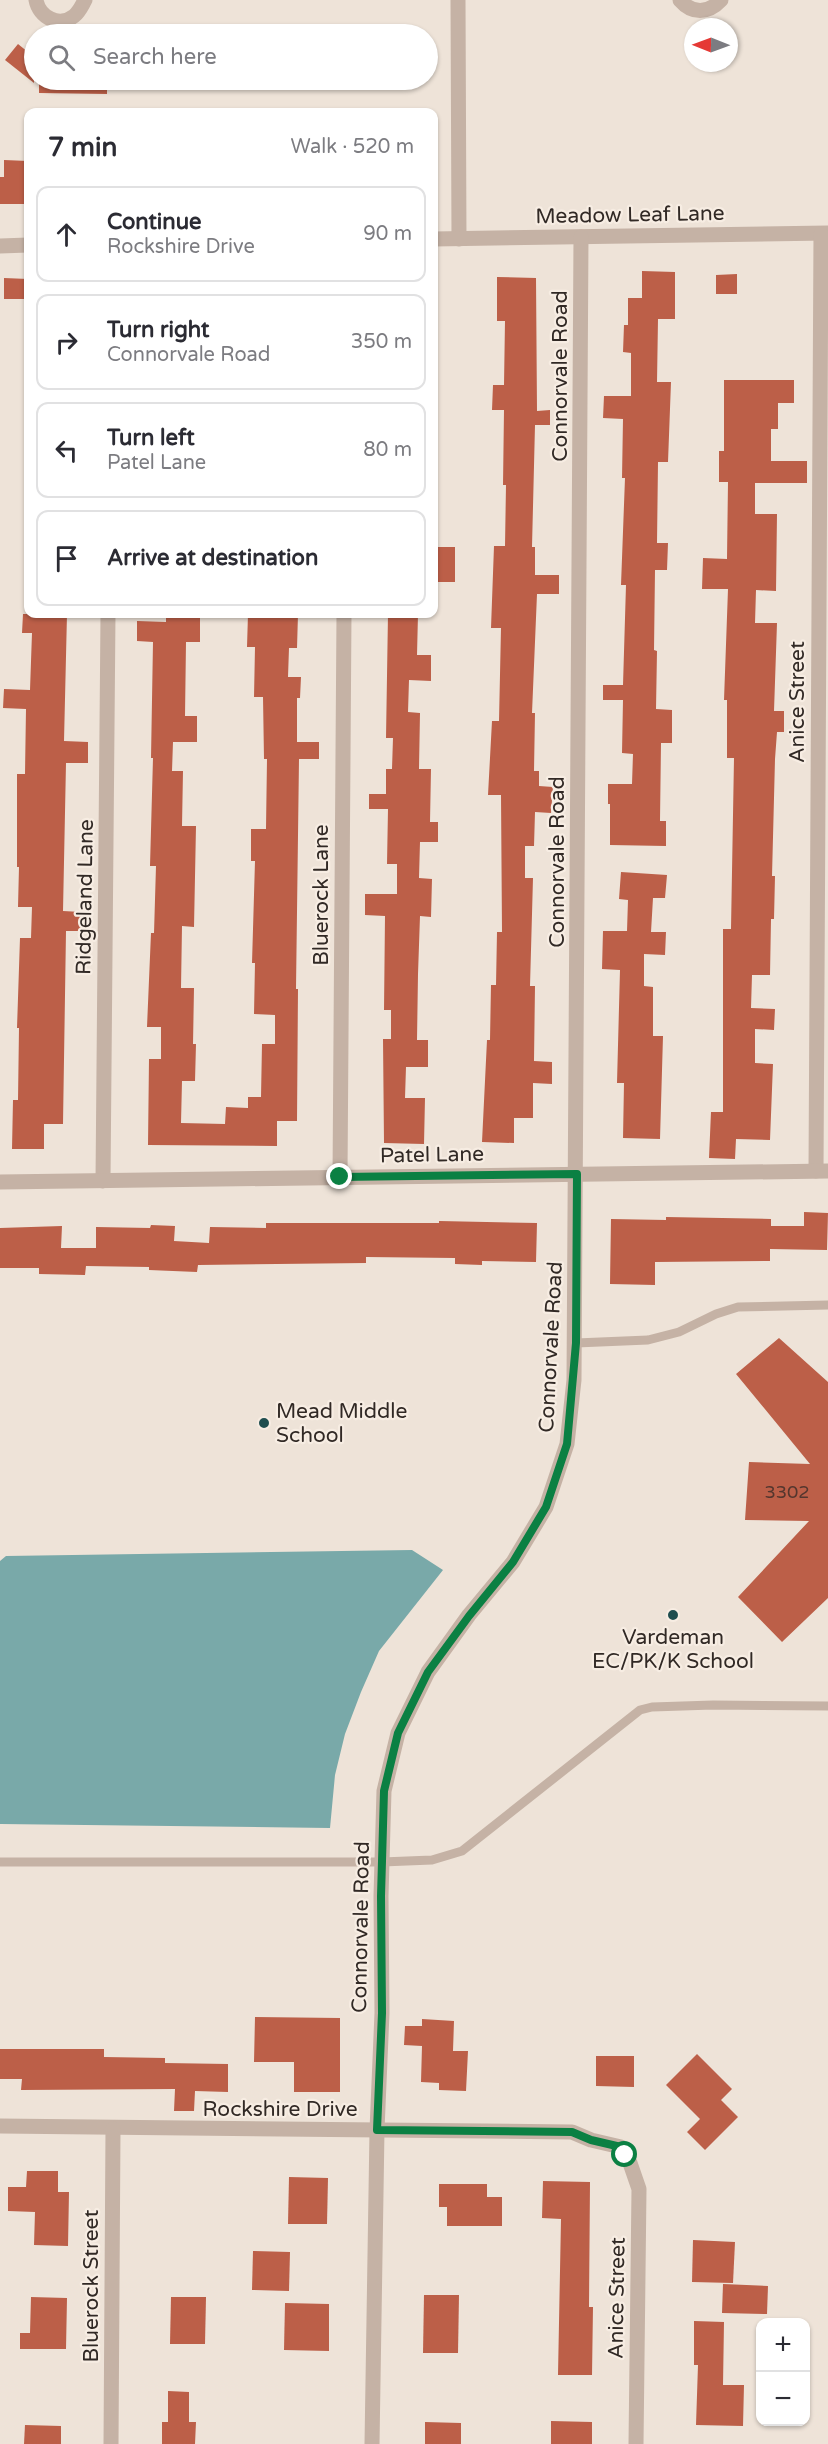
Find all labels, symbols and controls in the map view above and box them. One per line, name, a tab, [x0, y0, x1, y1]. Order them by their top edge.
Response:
north arrow	[684, 18, 738, 72]
search box	[24, 24, 438, 90]
icon: search	[45, 41, 78, 74]
text: Search here	[93, 44, 217, 70]
text: 7 min	[48, 132, 117, 163]
text: Walk · 520 m	[291, 135, 414, 159]
street label: Meadow Leaf Lane	[535, 201, 725, 229]
text: Continue	[107, 209, 202, 235]
icon: ahead	[50, 218, 83, 251]
text: 90 m	[363, 222, 412, 246]
text: Rockshire Drive	[107, 235, 255, 259]
street label: Connorvale Road	[548, 290, 573, 462]
text: Turn right	[107, 317, 209, 343]
icon: right	[50, 326, 83, 359]
text: 350 m	[351, 330, 412, 354]
text: Connorvale Road	[107, 343, 270, 367]
text: Turn left	[107, 425, 195, 451]
icon: left	[50, 434, 83, 467]
text: 80 m	[363, 438, 412, 462]
text: Patel Lane	[107, 451, 206, 475]
icon: arrive	[50, 542, 83, 575]
text: Arrive at destination	[107, 545, 318, 571]
street label: Anice Street	[785, 641, 810, 763]
street label: Connorvale Road	[545, 776, 570, 948]
street label: Ridgeland Lane	[71, 819, 99, 975]
street label: Bluerock Lane	[309, 824, 334, 966]
street label: Patel Lane	[380, 1142, 484, 1168]
route end	[326, 1163, 352, 1189]
street label: Connorvale Road	[534, 1261, 568, 1433]
place label: Mead Middle School	[276, 1399, 407, 1448]
marker: Mead Middle School	[257, 1416, 271, 1430]
house number: 3302	[764, 1481, 810, 1503]
marker: Vardeman EC/PK/K School	[666, 1608, 680, 1622]
place label: Vardeman EC/PK/K School	[592, 1625, 754, 1674]
street label: Connorvale Road	[347, 1841, 375, 2013]
street label: Rockshire Drive	[202, 2097, 358, 2122]
route start	[611, 2141, 637, 2167]
street label: Bluerock Street	[79, 2210, 104, 2362]
street label: Anice Street	[603, 2237, 631, 2359]
map controls	[756, 2318, 810, 2426]
button: +	[756, 2318, 810, 2372]
button: −	[756, 2372, 810, 2426]

